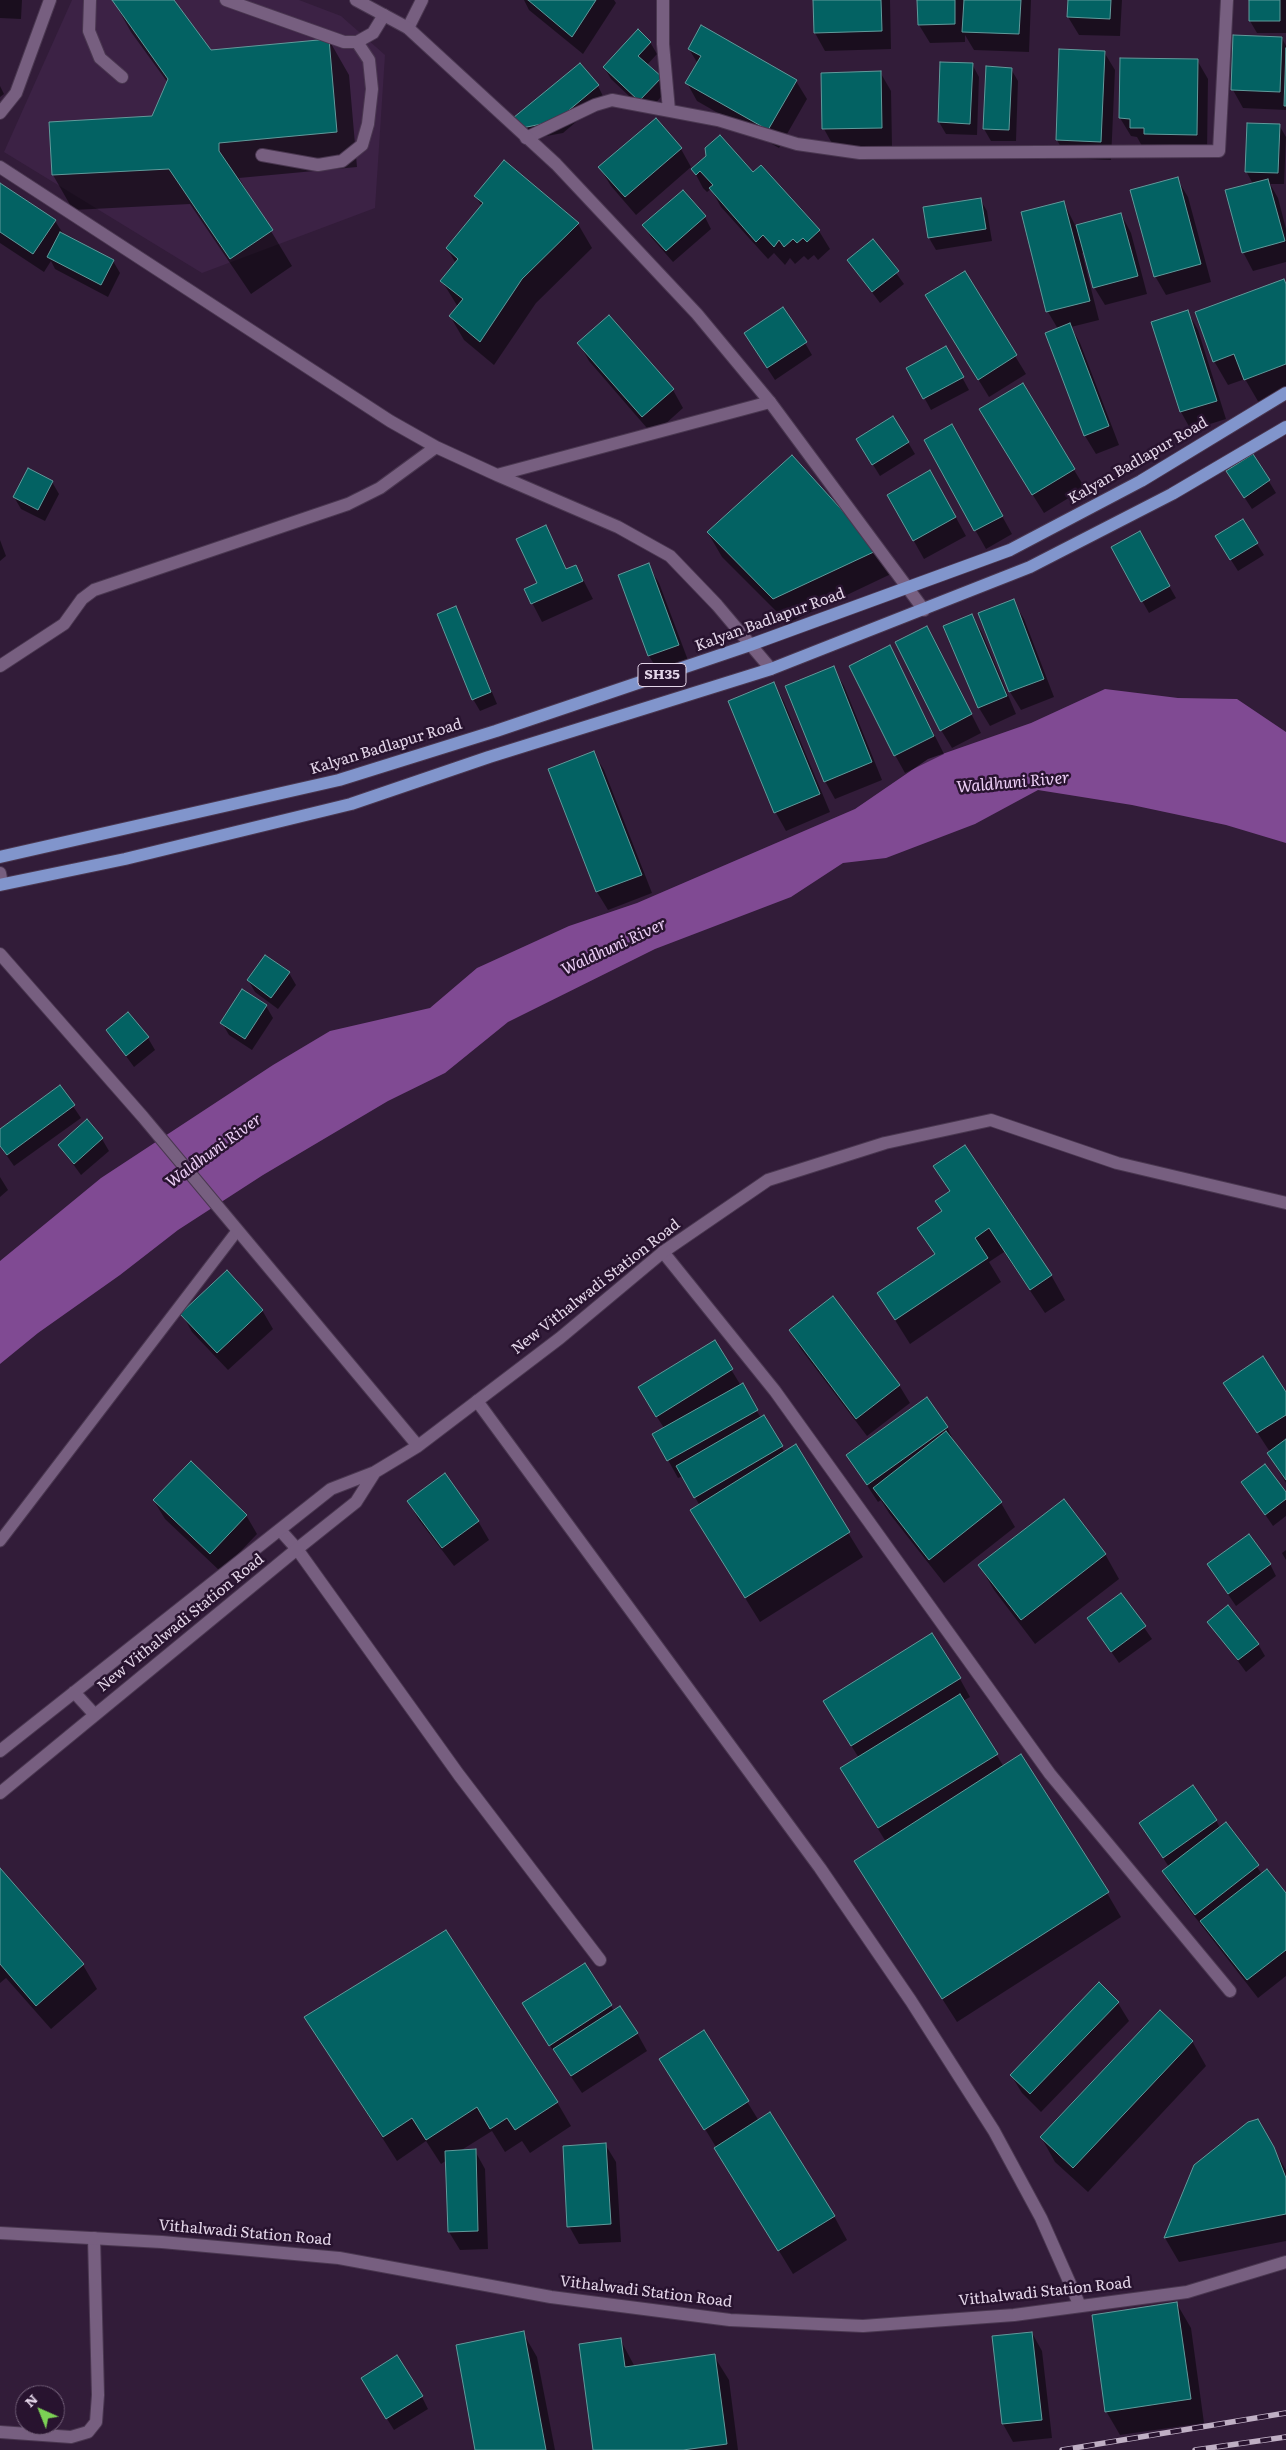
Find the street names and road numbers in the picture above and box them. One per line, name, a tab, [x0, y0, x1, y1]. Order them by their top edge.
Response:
street label: Kalyan Badlapur Road	[1065, 414, 1211, 508]
street label: Kalyan Badlapur Road	[693, 584, 847, 656]
road number: SH35	[638, 664, 686, 686]
street label: Kalyan Badlapur Road	[308, 715, 464, 779]
street label: New Vithalwadi Station Road	[508, 1216, 684, 1358]
street label: New Vithalwadi Station Road	[94, 1550, 268, 1696]
street label: Vithalwadi Station Road	[158, 2216, 332, 2250]
street label: Vithalwadi Station Road	[559, 2272, 733, 2312]
street label: Vithalwadi Station Road	[958, 2274, 1132, 2310]

